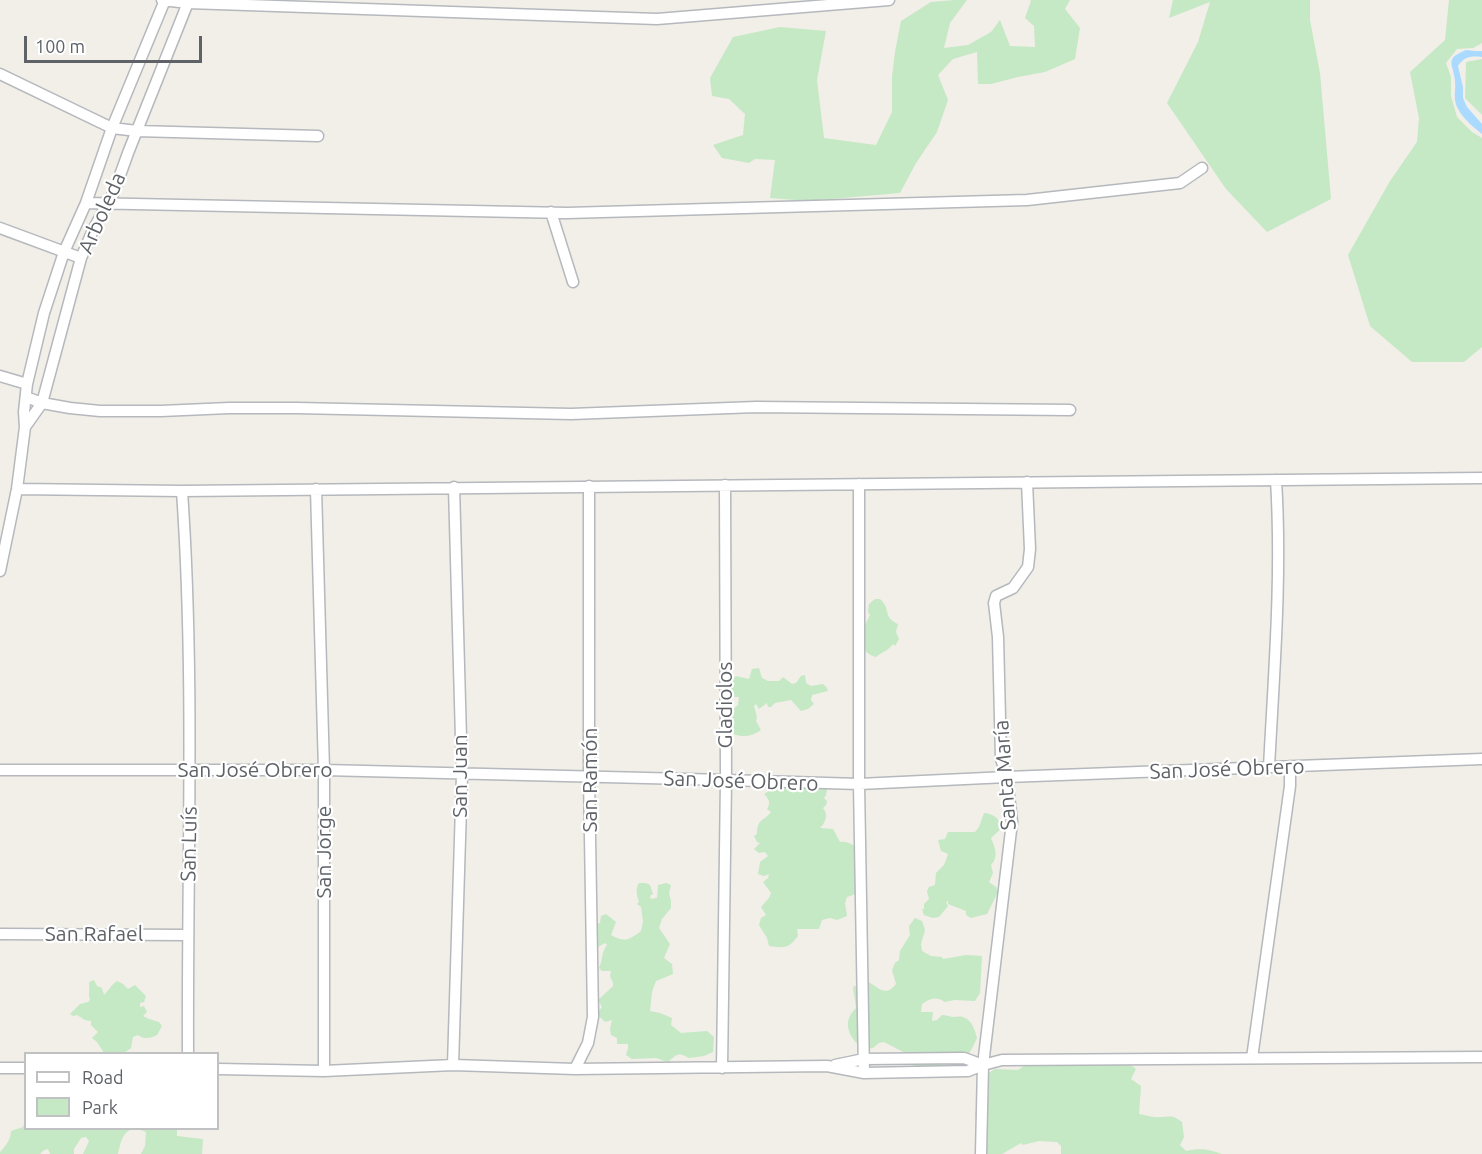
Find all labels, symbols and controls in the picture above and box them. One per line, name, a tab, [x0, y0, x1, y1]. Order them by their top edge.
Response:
scale bar	[27, 24, 206, 62]
text: 100 m	[35, 36, 85, 56]
street label: Arboleda	[73, 168, 131, 258]
street label: Gladiolos	[712, 662, 738, 748]
street label: Santa María	[989, 719, 1021, 831]
street label: San Ramón	[577, 728, 603, 832]
street label: San Juan	[447, 734, 473, 818]
street label: San José Obrero	[1149, 754, 1305, 784]
street label: San José Obrero	[177, 757, 333, 783]
street label: San José Obrero	[663, 766, 819, 796]
street label: San Luís	[176, 806, 202, 882]
street label: San Jorge	[311, 806, 337, 898]
street label: San Rafael	[45, 921, 143, 947]
legend	[24, 1052, 219, 1130]
text: Road	[82, 1067, 124, 1087]
text: Park	[82, 1097, 118, 1117]

